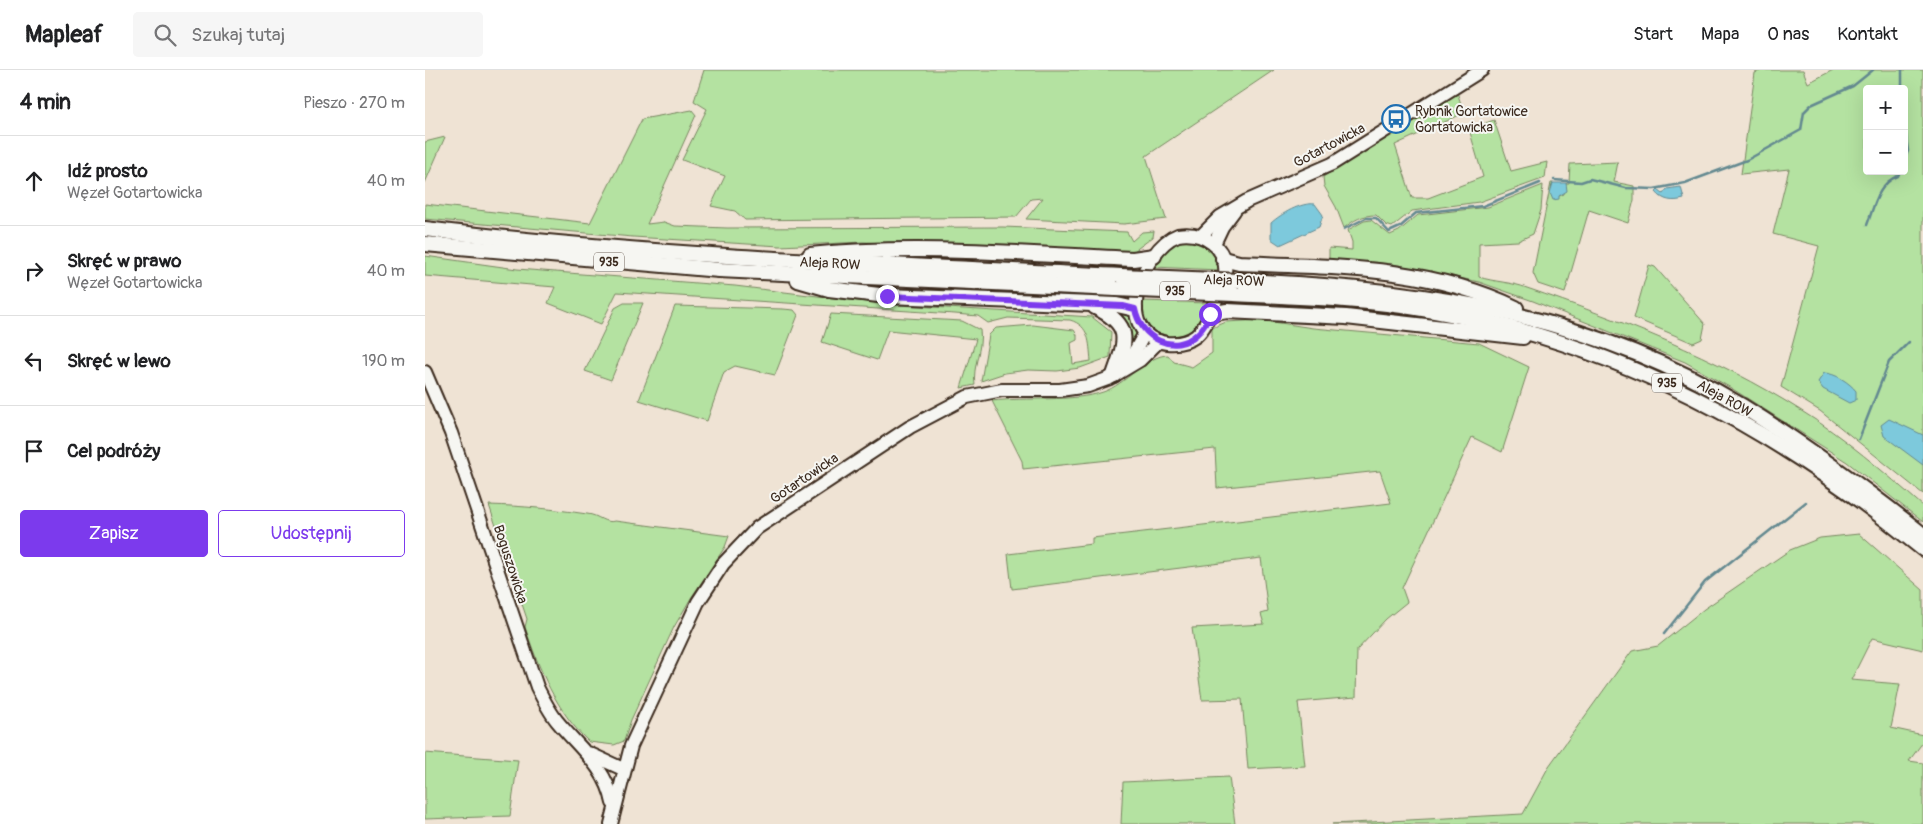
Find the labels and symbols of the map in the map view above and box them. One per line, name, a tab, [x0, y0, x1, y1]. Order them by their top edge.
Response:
place label: Rybnik Gortatowice Gortatowicka	[1415, 103, 1528, 136]
bus stop icon: Rybnik Gortatowice Gortatowicka	[1381, 104, 1411, 134]
street label: Gotartowicka	[1291, 120, 1368, 171]
road number: 935	[594, 252, 624, 272]
street label: Aleja ROW	[799, 253, 861, 274]
street label: Aleja ROW	[1203, 271, 1265, 290]
road number: 935	[1160, 282, 1190, 300]
route end	[876, 285, 899, 308]
route start	[1199, 303, 1222, 326]
road number: 935	[1652, 374, 1682, 392]
street label: Aleja ROW	[1694, 376, 1756, 421]
street label: Gotartowicka	[767, 449, 842, 507]
street label: Boguszowicka	[490, 523, 531, 606]

